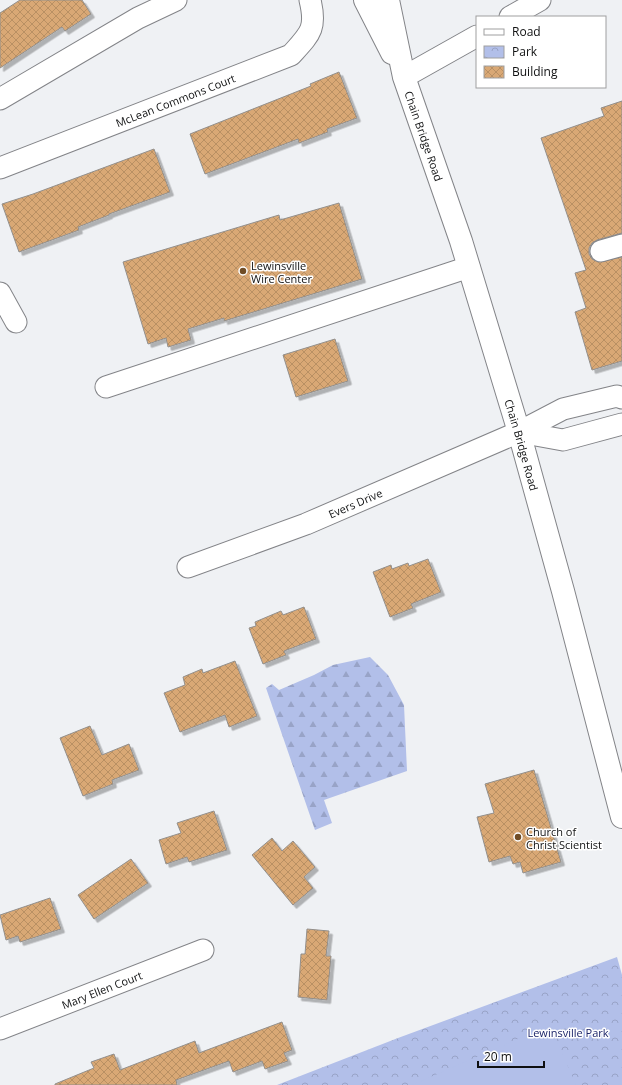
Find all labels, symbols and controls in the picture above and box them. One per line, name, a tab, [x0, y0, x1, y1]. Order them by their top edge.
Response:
legend	[476, 16, 606, 88]
text: Road	[512, 23, 541, 40]
text: Park	[512, 43, 538, 60]
text: Building	[512, 63, 558, 80]
street label: McLean Commons Court	[113, 70, 237, 130]
street label: Chain Bridge Road	[402, 89, 447, 183]
place label: Lewinsville Wire Center	[251, 258, 312, 286]
marker: Lewinsville Wire Center	[238, 266, 248, 276]
street label: Chain Bridge Road	[502, 397, 542, 492]
street label: Evers Drive	[326, 485, 384, 521]
place label: Church of Christ Scientist	[526, 824, 602, 852]
marker: Church of Christ Scientist	[513, 832, 523, 842]
street label: Mary Ellen Court	[59, 967, 144, 1012]
park label: Lewinsville Park	[527, 1025, 609, 1040]
scale bar	[478, 1043, 544, 1069]
text: 20 m	[484, 1048, 512, 1065]

